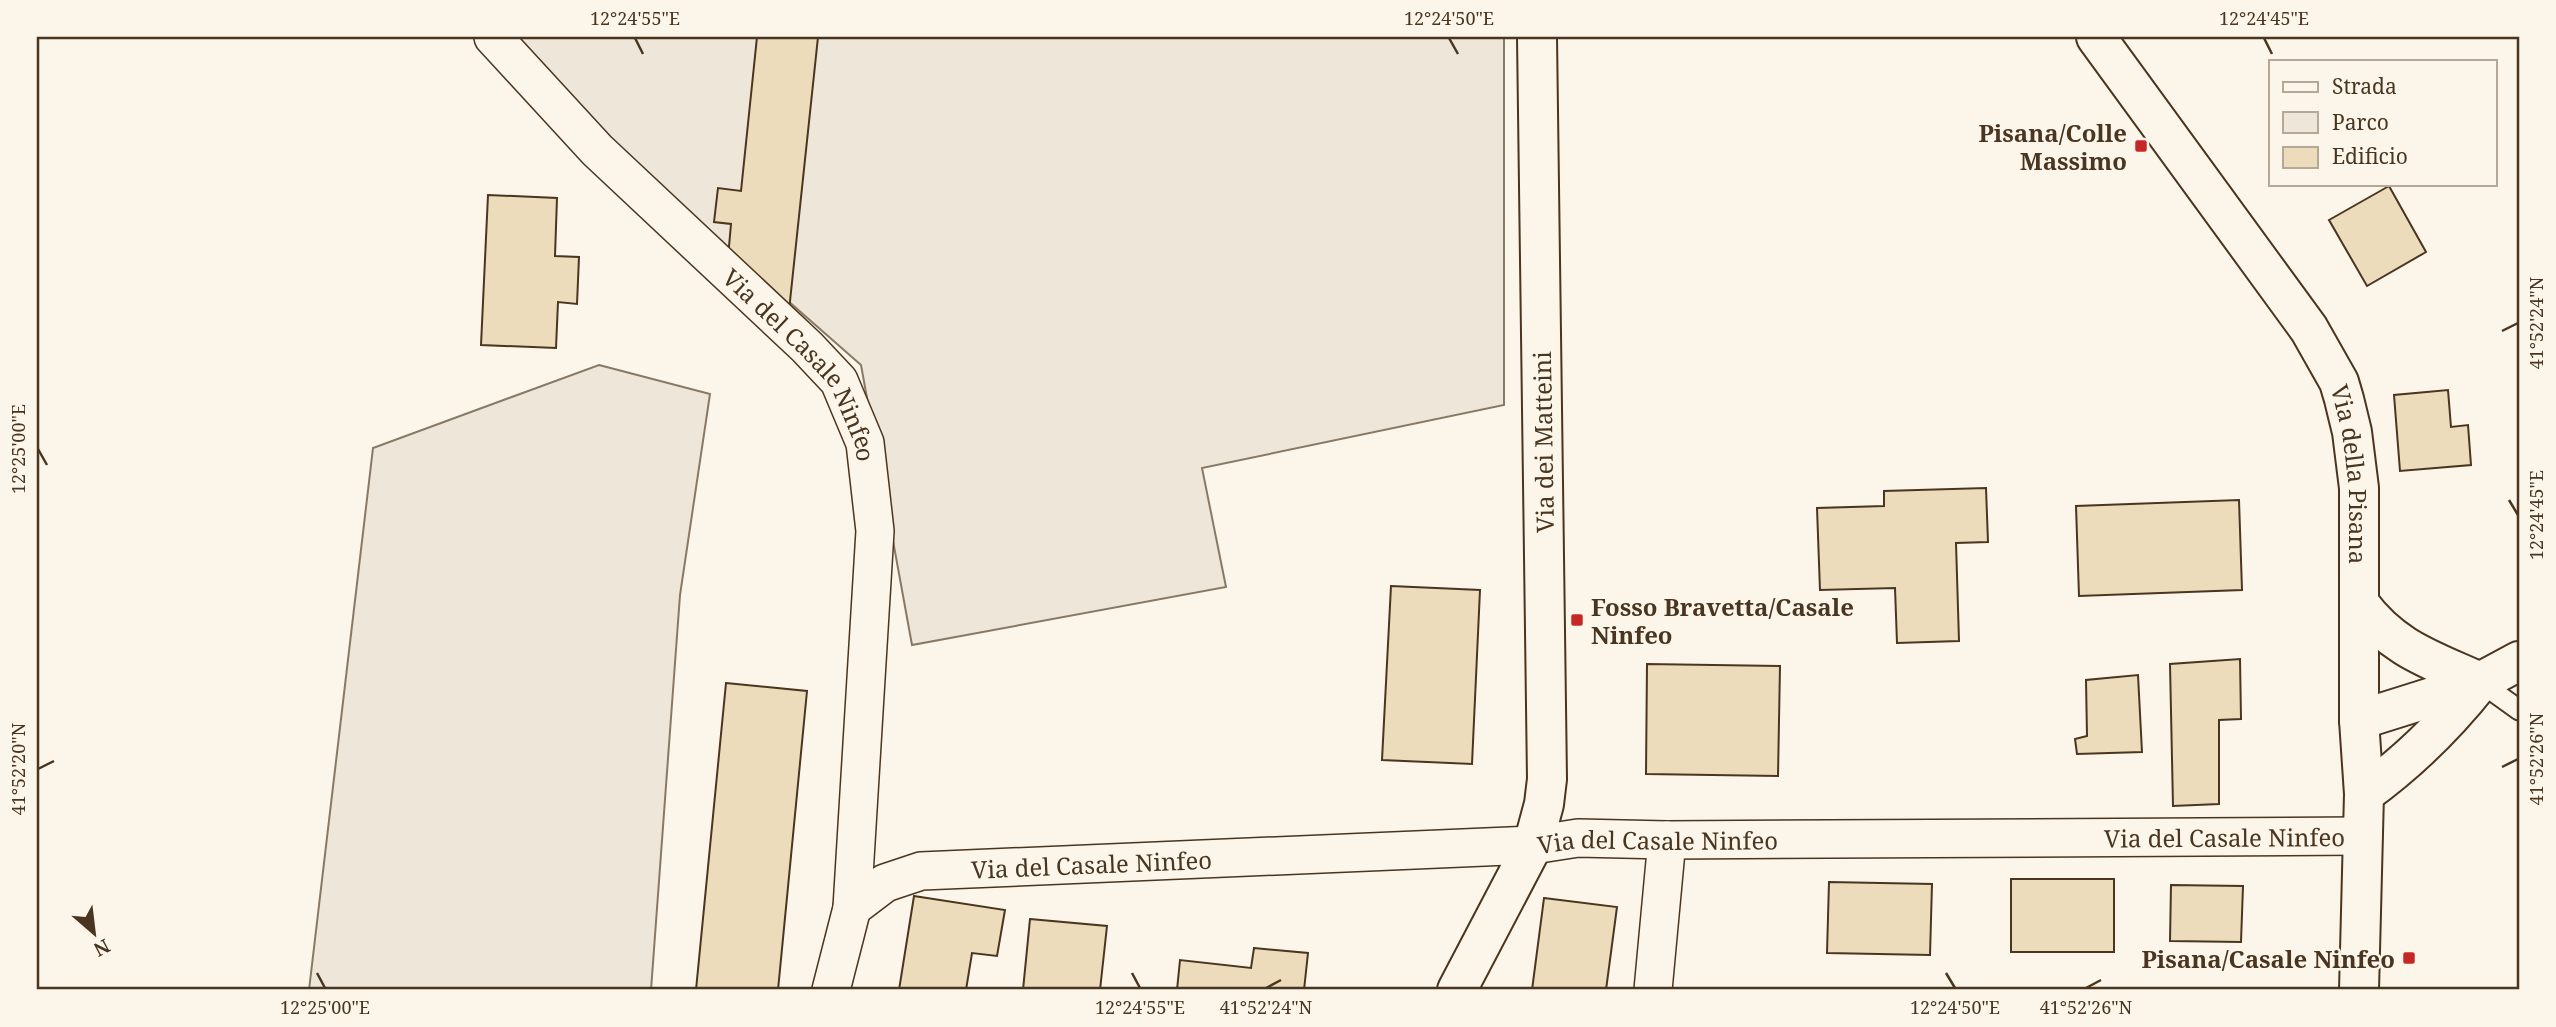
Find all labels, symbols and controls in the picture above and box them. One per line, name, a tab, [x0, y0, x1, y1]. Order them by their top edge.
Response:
text: 12°24'55"E	[590, 6, 680, 30]
text: 12°24'50"E	[1404, 6, 1494, 30]
text: 12°24'45"E	[2219, 6, 2309, 30]
legend	[2269, 60, 2496, 186]
text: Strada	[2332, 72, 2397, 100]
text: Parco	[2332, 108, 2389, 136]
place label: Pisana/Colle Massimo	[1979, 116, 2127, 177]
marker: Pisana/Colle Massimo	[2133, 138, 2149, 154]
text: Edificio	[2332, 142, 2408, 170]
street label: Via del Casale Ninfeo	[716, 260, 883, 463]
text: 41°52'24"N	[2524, 276, 2548, 369]
street label: Via dei Matteini	[1525, 351, 1561, 533]
street label: Via della Pisana	[2324, 380, 2376, 564]
text: 12°25'00"E	[6, 404, 30, 494]
text: 12°24'45"E	[2524, 470, 2548, 560]
place label: Fosso Bravetta/Casale Ninfeo	[1591, 590, 1854, 651]
marker: Fosso Bravetta/Casale Ninfeo	[1569, 612, 1585, 628]
text: 41°52'26"N	[2524, 712, 2548, 805]
text: 41°52'20"N	[6, 722, 30, 815]
street label: Via del Casale Ninfeo	[2104, 820, 2345, 854]
street label: Via del Casale Ninfeo	[1535, 821, 1778, 861]
street label: Via del Casale Ninfeo	[970, 842, 1213, 885]
north arrow	[60, 898, 130, 968]
text: N	[89, 933, 115, 963]
place label: Pisana/Casale Ninfeo	[2142, 942, 2395, 975]
marker: Pisana/Casale Ninfeo	[2401, 950, 2417, 966]
text: 12°25'00"E	[280, 995, 370, 1019]
text: 12°24'55"E	[1095, 995, 1185, 1019]
text: 41°52'24"N	[1220, 995, 1313, 1019]
text: 12°24'50"E	[1910, 995, 2000, 1019]
text: 41°52'26"N	[2040, 995, 2133, 1019]

